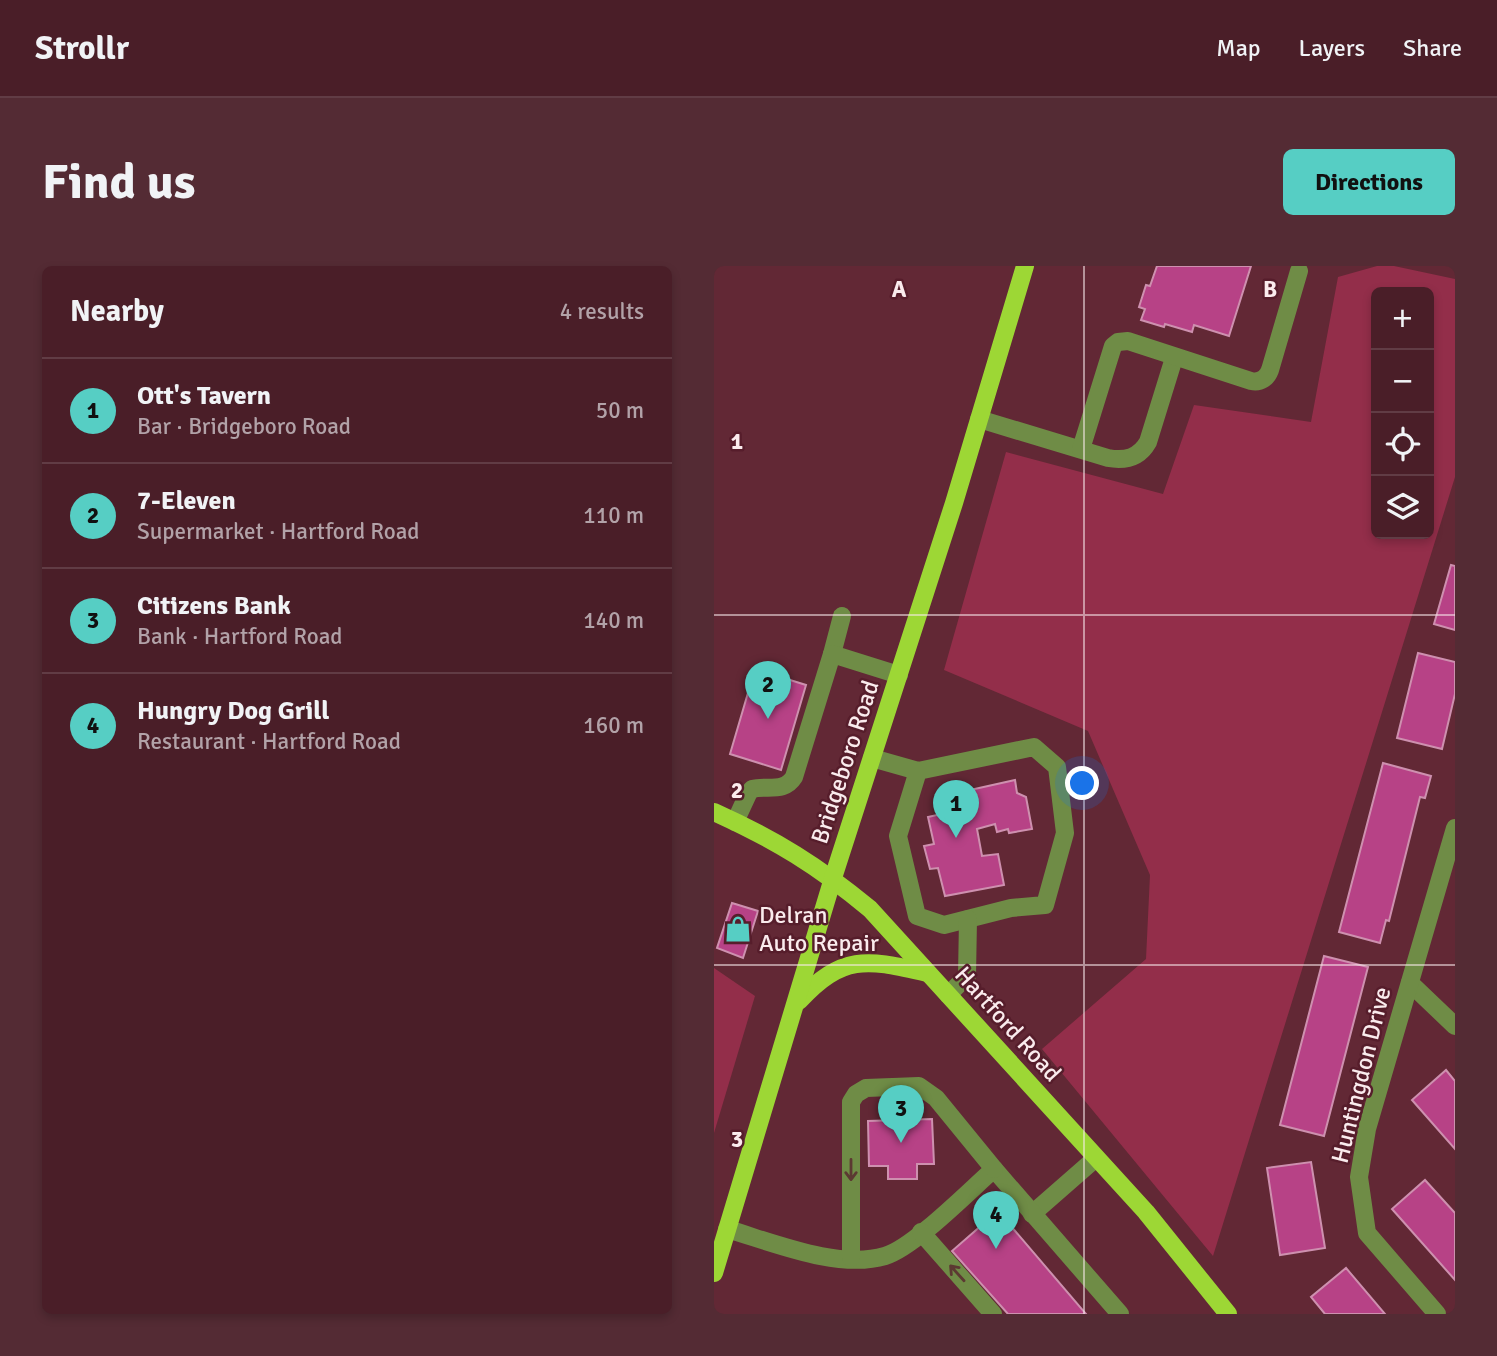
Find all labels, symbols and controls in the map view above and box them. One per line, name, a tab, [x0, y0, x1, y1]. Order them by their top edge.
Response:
text: Strollr	[35, 28, 129, 69]
text: Map	[1216, 33, 1261, 63]
text: Layers	[1299, 33, 1365, 63]
text: Share	[1403, 33, 1462, 63]
button: Directions	[1283, 149, 1455, 215]
text: Find us	[42, 152, 195, 212]
text: A	[892, 275, 907, 304]
text: B	[1263, 275, 1277, 304]
map controls	[1371, 287, 1434, 539]
button: +	[1371, 287, 1434, 350]
text: Nearby	[70, 293, 164, 330]
text: 4 results	[560, 297, 644, 326]
button: −	[1371, 350, 1434, 413]
text: Ott's Tavern	[137, 380, 271, 412]
text: 1	[87, 396, 99, 425]
text: 50 m	[596, 396, 644, 425]
text: Bar · Bridgeboro Road	[137, 412, 351, 441]
button: locate	[1371, 413, 1434, 476]
text: 1	[731, 427, 743, 456]
button: layers	[1371, 476, 1434, 539]
text: 7-Eleven	[137, 485, 236, 517]
text: 2	[87, 501, 99, 530]
text: 110 m	[583, 501, 644, 530]
text: Supermarket · Hartford Road	[137, 517, 420, 546]
text: Citizens Bank	[137, 590, 291, 622]
text: 3	[87, 606, 99, 635]
text: 140 m	[583, 606, 644, 635]
text: Bank · Hartford Road	[137, 622, 343, 651]
pin: 2	[745, 661, 791, 719]
street label: Bridgeboro Road	[804, 677, 886, 847]
text: Hungry Dog Grill	[137, 695, 329, 727]
text: 4	[87, 711, 99, 740]
text: 160 m	[583, 711, 644, 740]
text: Restaurant · Hartford Road	[137, 727, 401, 756]
your location	[1065, 766, 1099, 800]
text: 2	[731, 776, 743, 805]
pin: 1	[933, 780, 979, 838]
place label: Delran Auto Repair	[759, 900, 879, 958]
shop icon: Delran Auto Repair	[723, 914, 753, 944]
street label: Hartford Road	[948, 960, 1068, 1088]
street label: Huntingdon Drive	[1325, 984, 1397, 1166]
pin: 3	[878, 1085, 924, 1143]
text: 3	[731, 1125, 743, 1154]
one-way arrow	[844, 1159, 858, 1182]
pin: 4	[973, 1191, 1019, 1249]
one-way arrow	[949, 1264, 965, 1282]

